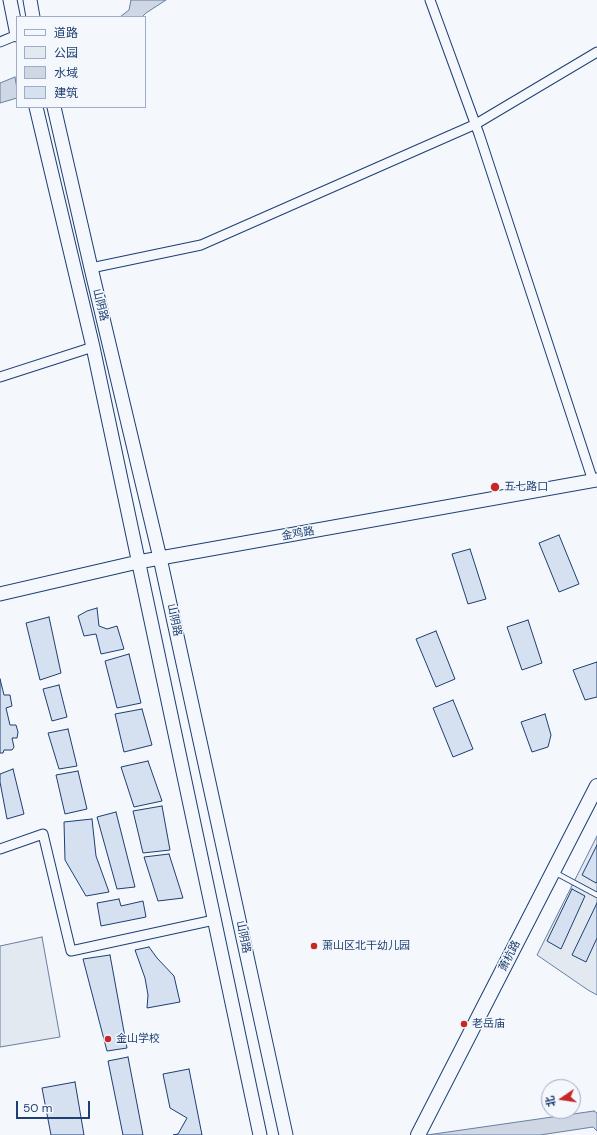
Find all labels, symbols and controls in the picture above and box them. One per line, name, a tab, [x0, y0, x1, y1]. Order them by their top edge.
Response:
legend	[16, 16, 146, 108]
text: 道路	[54, 25, 78, 41]
text: 公园	[54, 45, 78, 61]
text: 水域	[54, 65, 78, 81]
text: 建筑	[54, 85, 78, 101]
street label: 山阴路	[90, 287, 110, 323]
place label: 五七路口	[504, 480, 548, 494]
marker: 五七路口	[489, 481, 501, 493]
street label: 金鸡路	[281, 525, 315, 543]
street label: 山阴路	[164, 602, 184, 638]
street label: 山阴路	[233, 919, 253, 955]
street label: 萧杭路	[497, 938, 523, 974]
place label: 萧山区北干幼儿园	[322, 939, 410, 953]
marker: 萧山区北干幼儿园	[309, 941, 319, 951]
place label: 老岳庙	[472, 1017, 505, 1031]
marker: 老岳庙	[459, 1019, 469, 1029]
place label: 金山学校	[116, 1032, 160, 1046]
marker: 金山学校	[103, 1034, 113, 1044]
north arrow	[541, 1079, 581, 1119]
scale bar	[18, 1093, 92, 1119]
text: 北	[542, 1095, 558, 1108]
text: 50 m	[23, 1100, 52, 1116]

